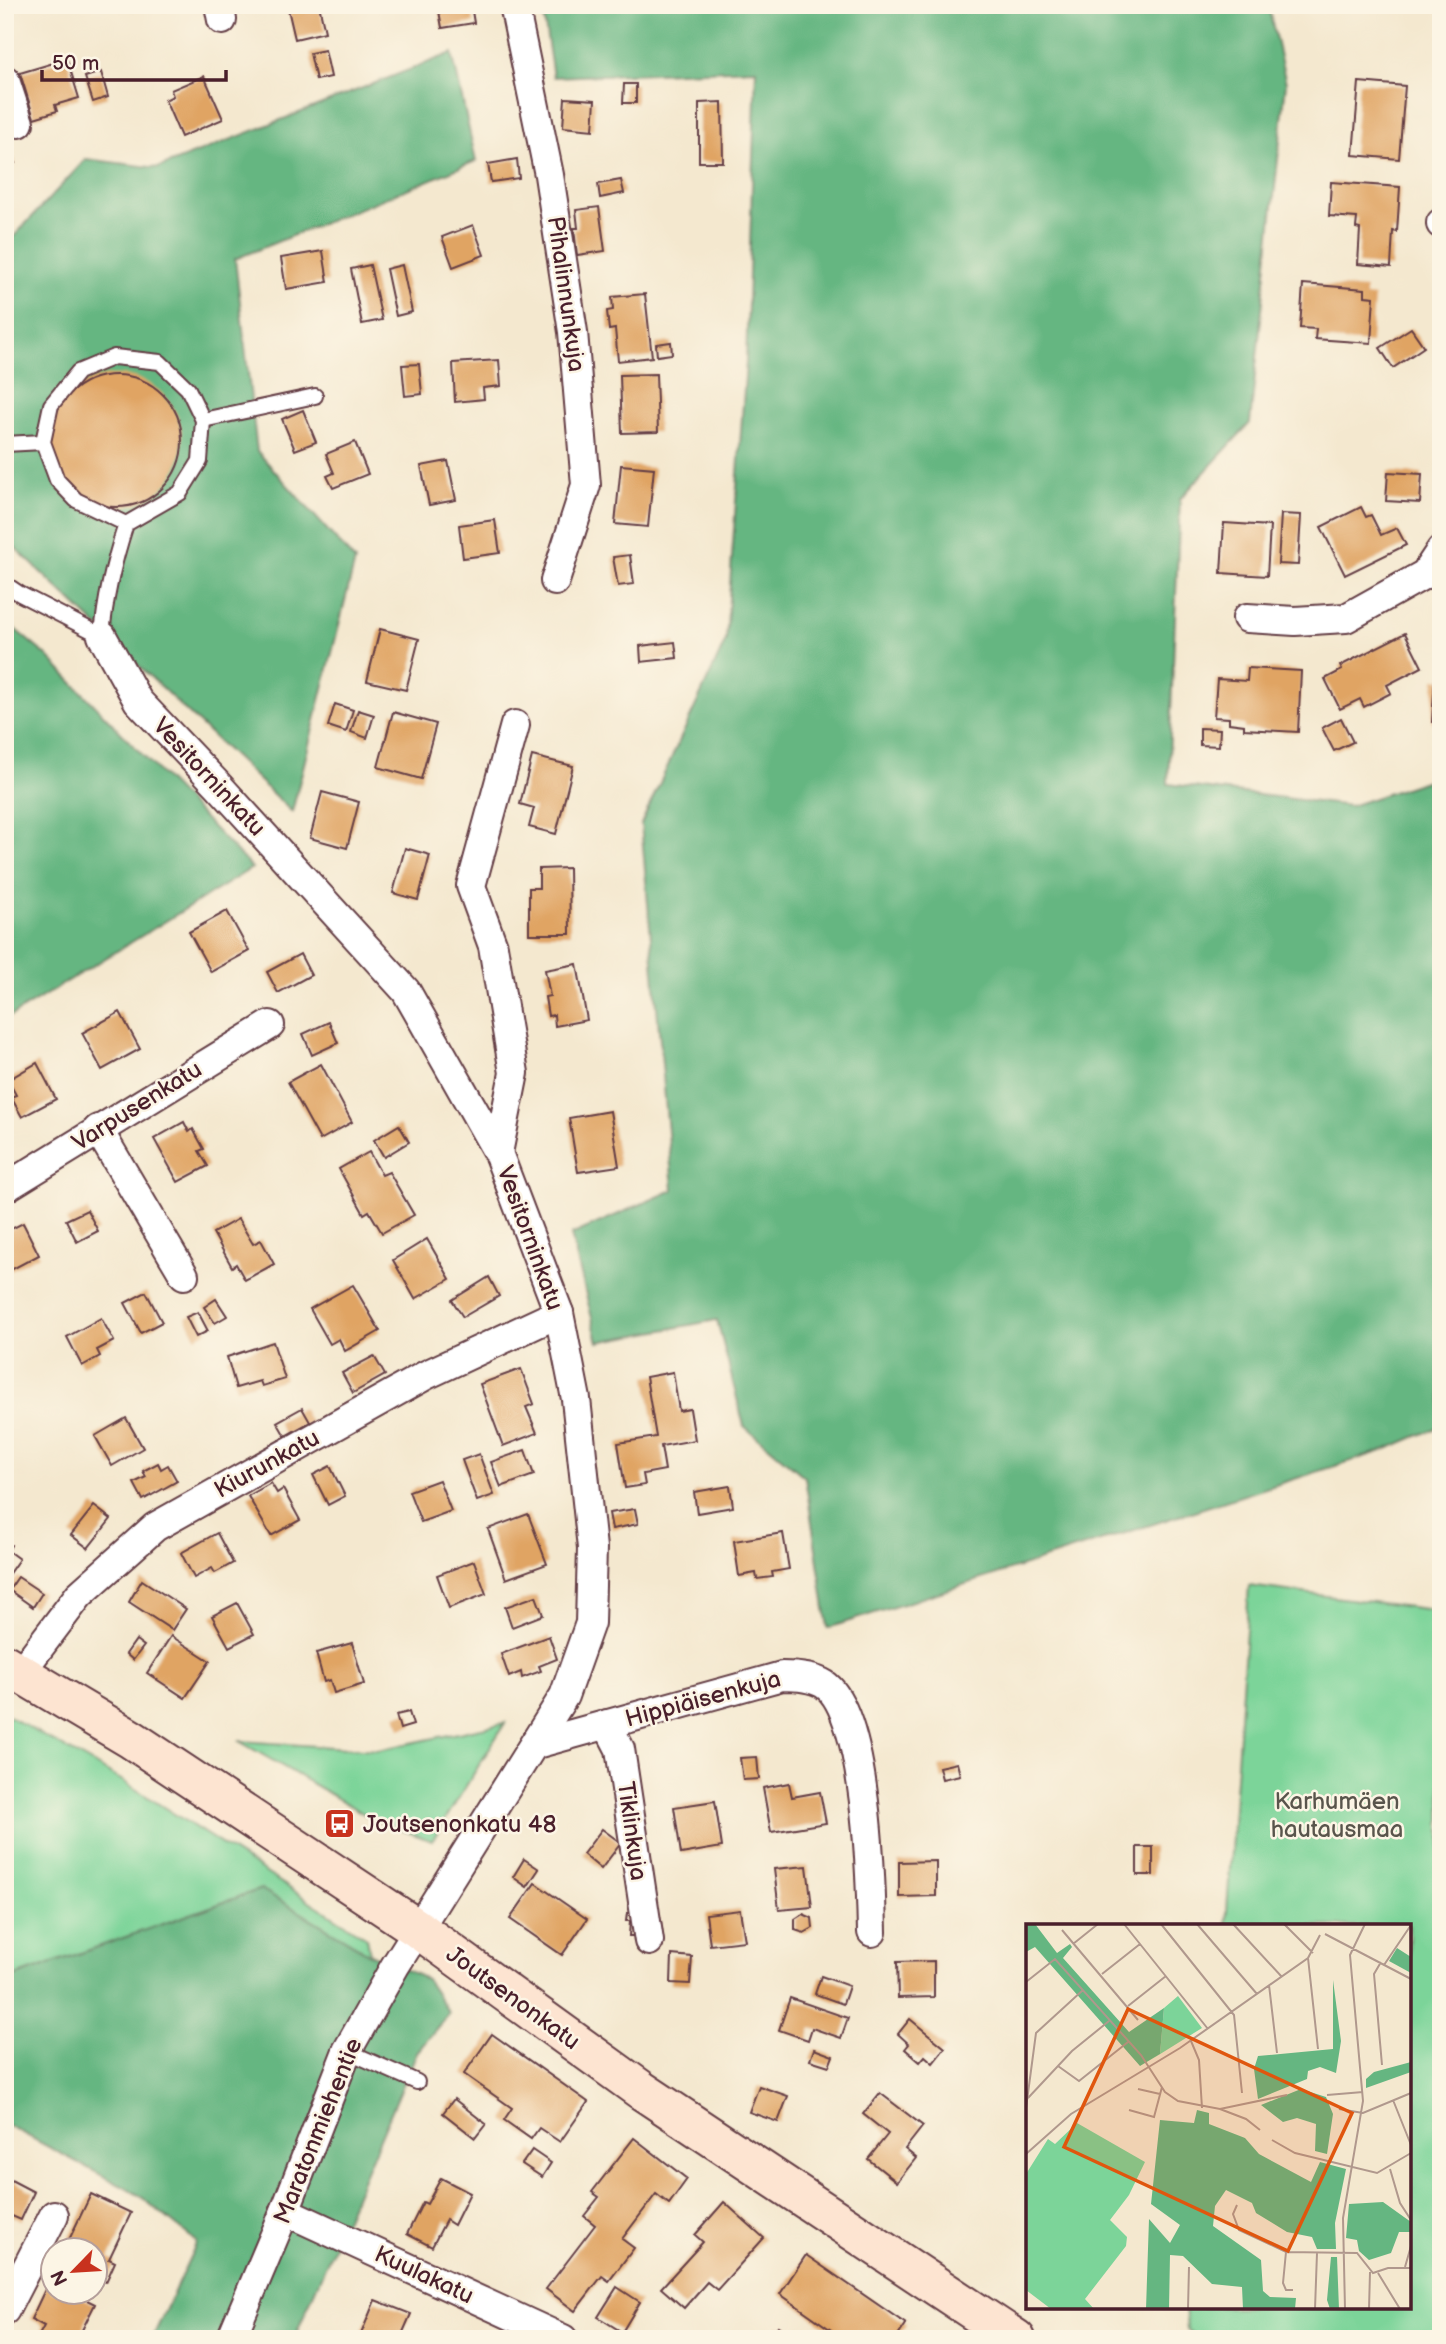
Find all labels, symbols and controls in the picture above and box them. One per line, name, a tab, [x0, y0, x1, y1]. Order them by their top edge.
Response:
scale bar	[42, 38, 226, 82]
text: 50 m	[52, 51, 99, 76]
street label: Pihalinnunkuja	[541, 214, 591, 374]
street label: Vesitorninkatu	[147, 712, 271, 842]
street label: Varpusenkatu	[67, 1055, 207, 1157]
street label: Vesitorninkatu	[490, 1162, 570, 1314]
street label: Kiurunkatu	[209, 1423, 325, 1505]
street label: Hippiäisenkuja	[622, 1664, 784, 1734]
street label: Tiklinkuja	[611, 1780, 653, 1882]
park label: Karhumäen hautausmaa	[1271, 1787, 1403, 1844]
bus stop icon: Joutsenonkatu 48	[323, 1807, 357, 1841]
place label: Joutsenonkatu 48	[363, 1810, 556, 1839]
inset map	[1026, 1924, 1411, 2309]
street label: Joutsenonkatu	[440, 1940, 586, 2056]
street label: Maratonmiehentie	[267, 2034, 369, 2228]
north arrow	[38, 2236, 108, 2306]
street label: Kuulakatu	[370, 2239, 478, 2311]
text: N	[47, 2266, 73, 2289]

